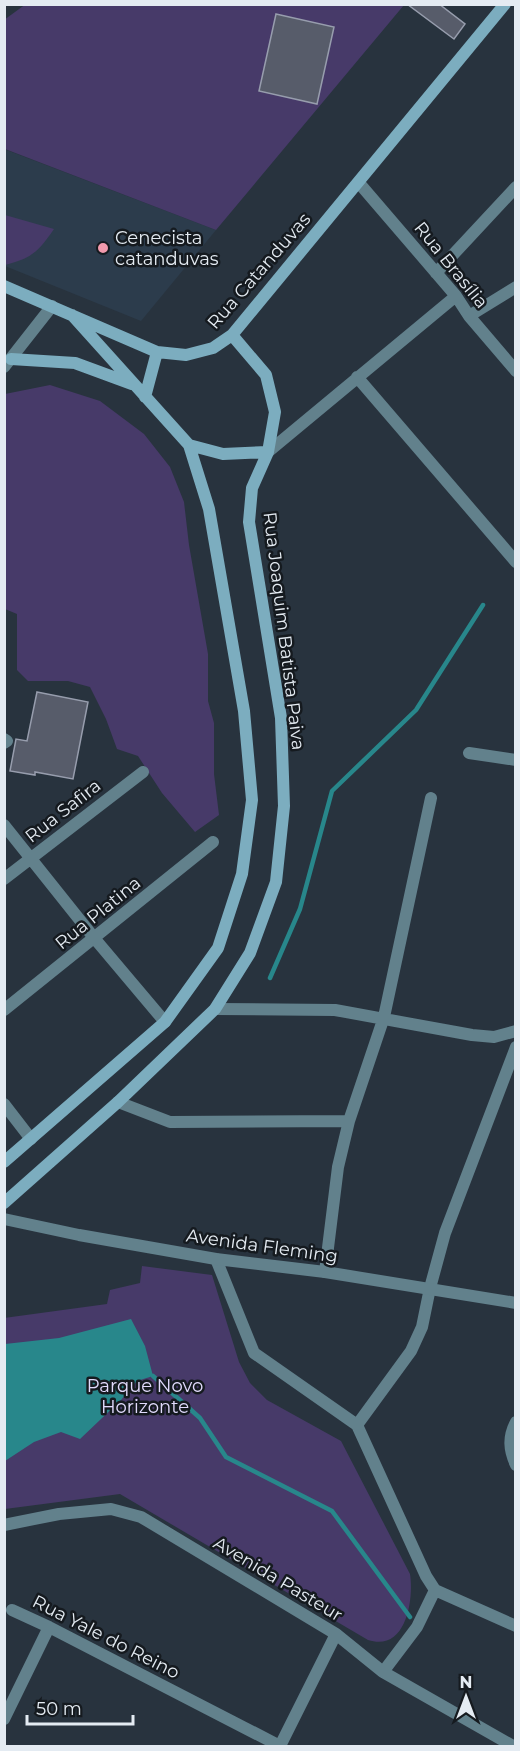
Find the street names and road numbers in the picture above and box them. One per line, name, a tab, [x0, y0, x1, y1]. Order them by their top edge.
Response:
street label: Rua Catanduvas	[203, 208, 316, 334]
street label: Rua Brasília	[409, 217, 493, 313]
street label: Rua Joaquim Batista Paiva	[258, 511, 310, 751]
street label: Rua Safira	[21, 775, 105, 847]
street label: Rua Platina	[51, 872, 145, 954]
street label: Avenida Fleming	[185, 1224, 339, 1268]
street label: Avenida Pasteur	[210, 1532, 346, 1626]
street label: Rua Yale do Reino	[29, 1590, 183, 1684]

